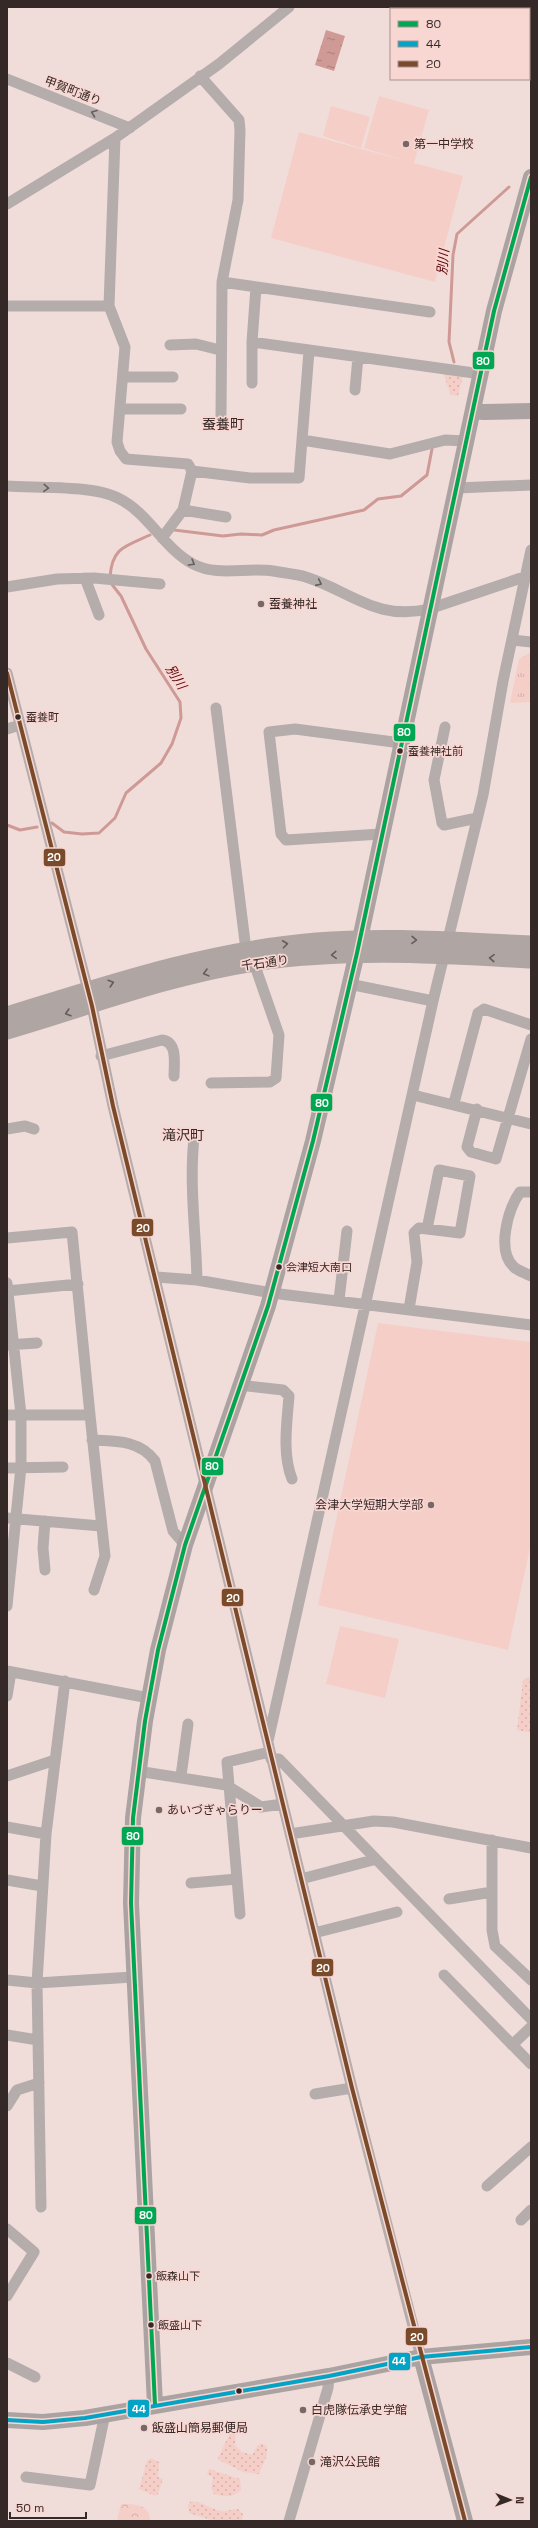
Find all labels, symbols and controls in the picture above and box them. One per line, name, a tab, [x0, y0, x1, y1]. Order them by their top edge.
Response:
legend	[390, 8, 530, 80]
text: 80	[426, 16, 441, 32]
text: 44	[426, 36, 442, 52]
text: 20	[426, 56, 441, 72]
street label: 甲賀町通り	[42, 73, 104, 109]
one-way arrow	[90, 109, 97, 117]
place label: 第一中学校	[414, 136, 474, 152]
marker: 第一中学校	[401, 139, 411, 149]
water label: 別川	[433, 246, 453, 276]
line badge: 80	[472, 351, 495, 370]
text: 80	[476, 354, 490, 368]
district label: 蚕養町	[202, 415, 244, 433]
one-way arrow	[43, 484, 49, 493]
one-way arrow	[188, 558, 195, 566]
one-way arrow	[315, 578, 322, 586]
place label: 蚕養神社	[269, 596, 317, 612]
marker: 蚕養神社	[256, 599, 266, 609]
water label: 別川	[162, 661, 191, 694]
place label: 蚕養町	[26, 710, 59, 724]
marker: 蚕養町	[13, 712, 23, 722]
line badge: 80	[393, 723, 416, 742]
text: 80	[397, 725, 411, 739]
place label: 蚕養神社前	[408, 744, 463, 758]
marker: 蚕養神社前	[395, 746, 405, 756]
line badge: 20	[43, 848, 66, 867]
text: 20	[47, 850, 61, 864]
one-way arrow	[411, 935, 417, 944]
one-way arrow	[281, 940, 288, 949]
one-way arrow	[331, 950, 337, 959]
street label: 千石通り	[240, 952, 290, 974]
one-way arrow	[489, 954, 495, 962]
one-way arrow	[202, 968, 209, 976]
one-way arrow	[108, 979, 115, 988]
one-way arrow	[64, 1008, 71, 1017]
line badge: 80	[310, 1093, 333, 1112]
text: 80	[315, 1096, 329, 1110]
district label: 滝沢町	[162, 1126, 204, 1144]
line badge: 20	[131, 1218, 154, 1237]
text: 20	[136, 1221, 150, 1235]
place label: 会津短大南口	[286, 1260, 352, 1274]
marker: 会津短大南口	[274, 1262, 284, 1272]
line badge: 80	[201, 1457, 224, 1476]
text: 80	[205, 1459, 219, 1473]
place label: 会津大学短期大学部	[315, 1497, 423, 1513]
marker: 会津大学短期大学部	[426, 1500, 436, 1510]
line badge: 20	[221, 1588, 244, 1607]
text: 20	[226, 1591, 240, 1605]
place label: あいづぎゃらりー	[167, 1802, 263, 1818]
marker: あいづぎゃらりー	[154, 1805, 164, 1815]
line badge: 80	[121, 1826, 144, 1846]
text: 80	[126, 1829, 140, 1843]
line badge: 20	[311, 1958, 334, 1977]
text: 20	[316, 1961, 330, 1975]
line badge: 80	[134, 2206, 157, 2225]
text: 80	[139, 2208, 153, 2222]
place label: 飯森山下	[156, 2269, 200, 2283]
marker: 飯森山下	[144, 2271, 154, 2281]
place label: 飯盛山下	[158, 2318, 202, 2332]
marker: 飯盛山下	[146, 2320, 156, 2330]
line badge: 20	[405, 2327, 428, 2346]
text: 20	[410, 2330, 424, 2344]
line badge: 44	[388, 2352, 411, 2371]
text: 44	[392, 2354, 406, 2368]
unlabelled marker	[234, 2386, 244, 2396]
line badge: 44	[127, 2399, 150, 2418]
text: 44	[132, 2402, 146, 2416]
place label: 白虎隊伝承史学館	[311, 2402, 407, 2418]
marker: 白虎隊伝承史学館	[298, 2405, 308, 2415]
place label: 飯盛山簡易郵便局	[152, 2420, 248, 2436]
marker: 飯盛山簡易郵便局	[139, 2423, 149, 2433]
place label: 滝沢公民館	[320, 2454, 380, 2470]
marker: 滝沢公民館	[307, 2457, 317, 2467]
north arrow	[490, 2480, 530, 2520]
scale bar	[10, 2494, 86, 2520]
text: N	[513, 2496, 527, 2504]
text: 50 m	[16, 2500, 44, 2516]

